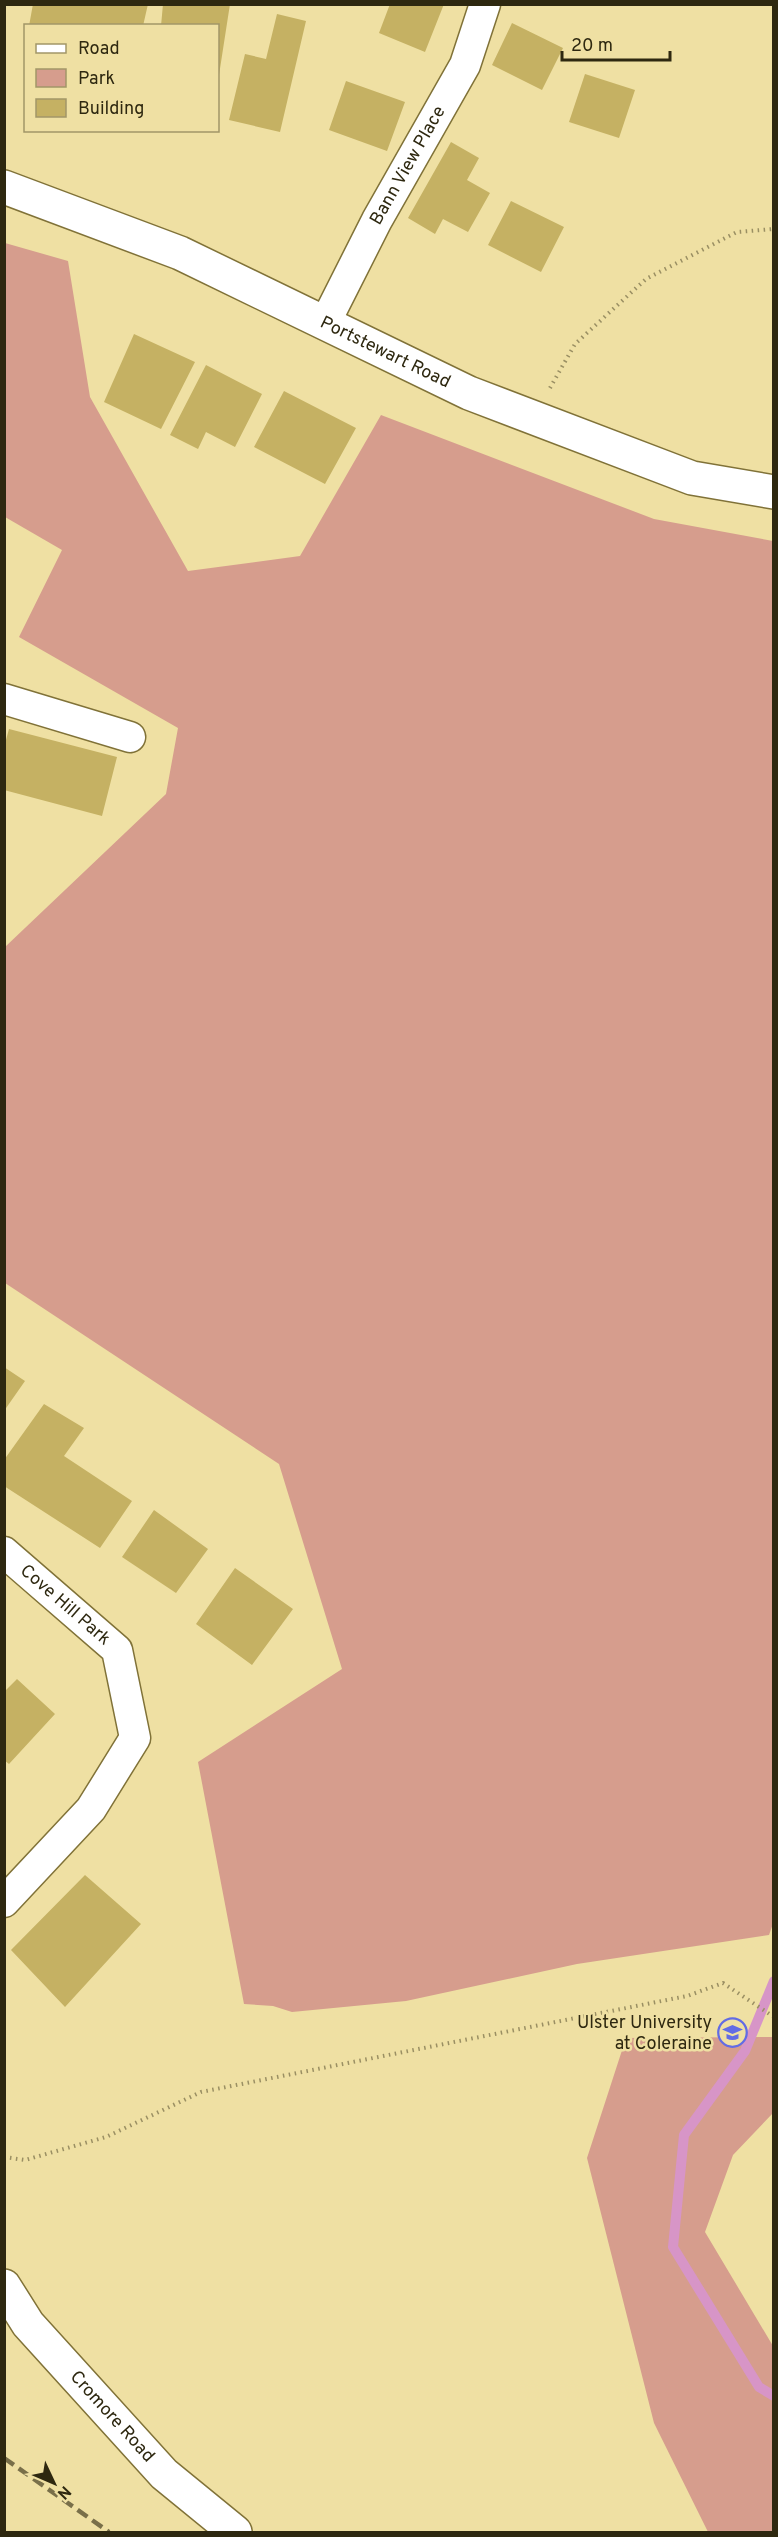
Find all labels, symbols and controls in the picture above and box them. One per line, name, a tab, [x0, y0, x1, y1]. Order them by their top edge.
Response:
legend	[24, 24, 219, 132]
scale bar	[562, 24, 670, 62]
text: 20 m	[571, 35, 613, 58]
text: Road	[78, 38, 120, 61]
text: Park	[78, 68, 115, 91]
text: Building	[78, 98, 144, 121]
street label: Bann View Place	[365, 102, 451, 229]
street label: Portstewart Road	[316, 311, 454, 394]
street label: Cove Hill Park	[15, 1559, 115, 1651]
place label: Ulster University at Coleraine	[577, 2012, 712, 2056]
school or university icon: Ulster University at Coleraine	[717, 2017, 749, 2049]
street label: Cromore Road	[65, 2366, 159, 2467]
north arrow	[24, 2453, 84, 2513]
text: N	[52, 2481, 75, 2503]

